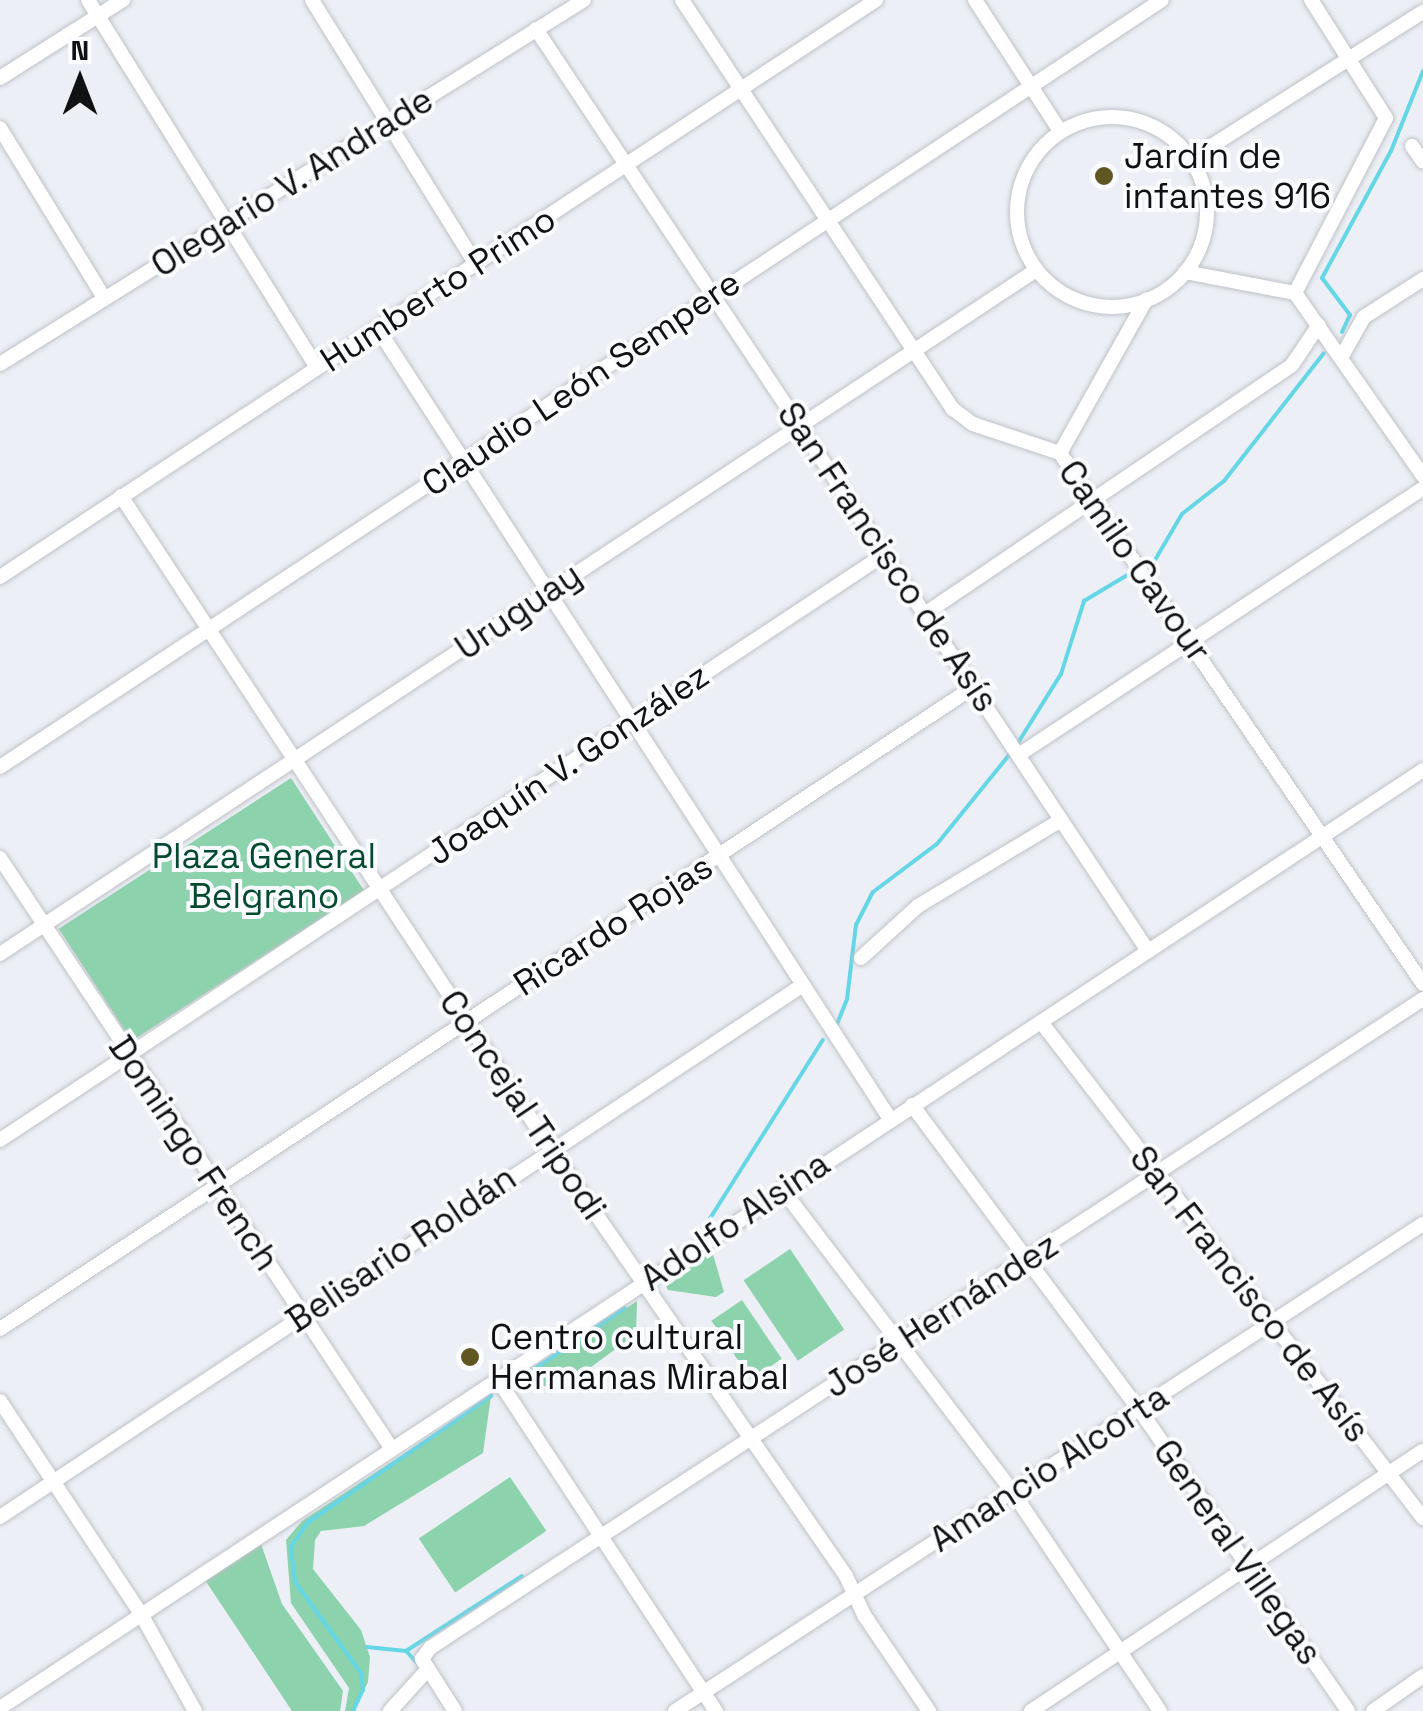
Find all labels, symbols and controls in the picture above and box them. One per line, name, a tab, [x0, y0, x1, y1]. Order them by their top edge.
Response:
north arrow	[30, 30, 130, 130]
text: N	[71, 32, 89, 68]
street label: Olegario V. Andrade	[143, 78, 441, 286]
place label: Jardín de infantes 916	[1124, 135, 1331, 217]
marker: Jardín de infantes 916	[1093, 165, 1115, 187]
street label: Humberto Primo	[313, 197, 563, 381]
street label: Claudio León Sempere	[414, 261, 748, 505]
street label: San Francisco de Asís	[769, 394, 1007, 720]
street label: Camilo Cavour	[1050, 452, 1220, 670]
street label: Uruguay	[447, 554, 589, 668]
street label: Joaquín V. González	[419, 654, 717, 874]
park label: Plaza General Belgrano	[152, 835, 376, 917]
street label: Ricardo Rojas	[506, 845, 720, 1005]
street label: Concejal Tripodi	[431, 982, 615, 1228]
street label: Domingo French	[100, 1028, 288, 1278]
street label: San Francisco de Asís	[1121, 1138, 1379, 1450]
street label: Adolfo Alsina	[632, 1142, 838, 1300]
street label: Belisario Roldán	[278, 1157, 524, 1341]
street label: José Hernández	[816, 1224, 1066, 1406]
place label: Centro cultural Hermanas Mirabal	[490, 1316, 789, 1398]
marker: Centro cultural Hermanas Mirabal	[459, 1346, 481, 1368]
street label: Amancio Alcorta	[922, 1375, 1176, 1561]
street label: General Villegas	[1145, 1431, 1331, 1673]

